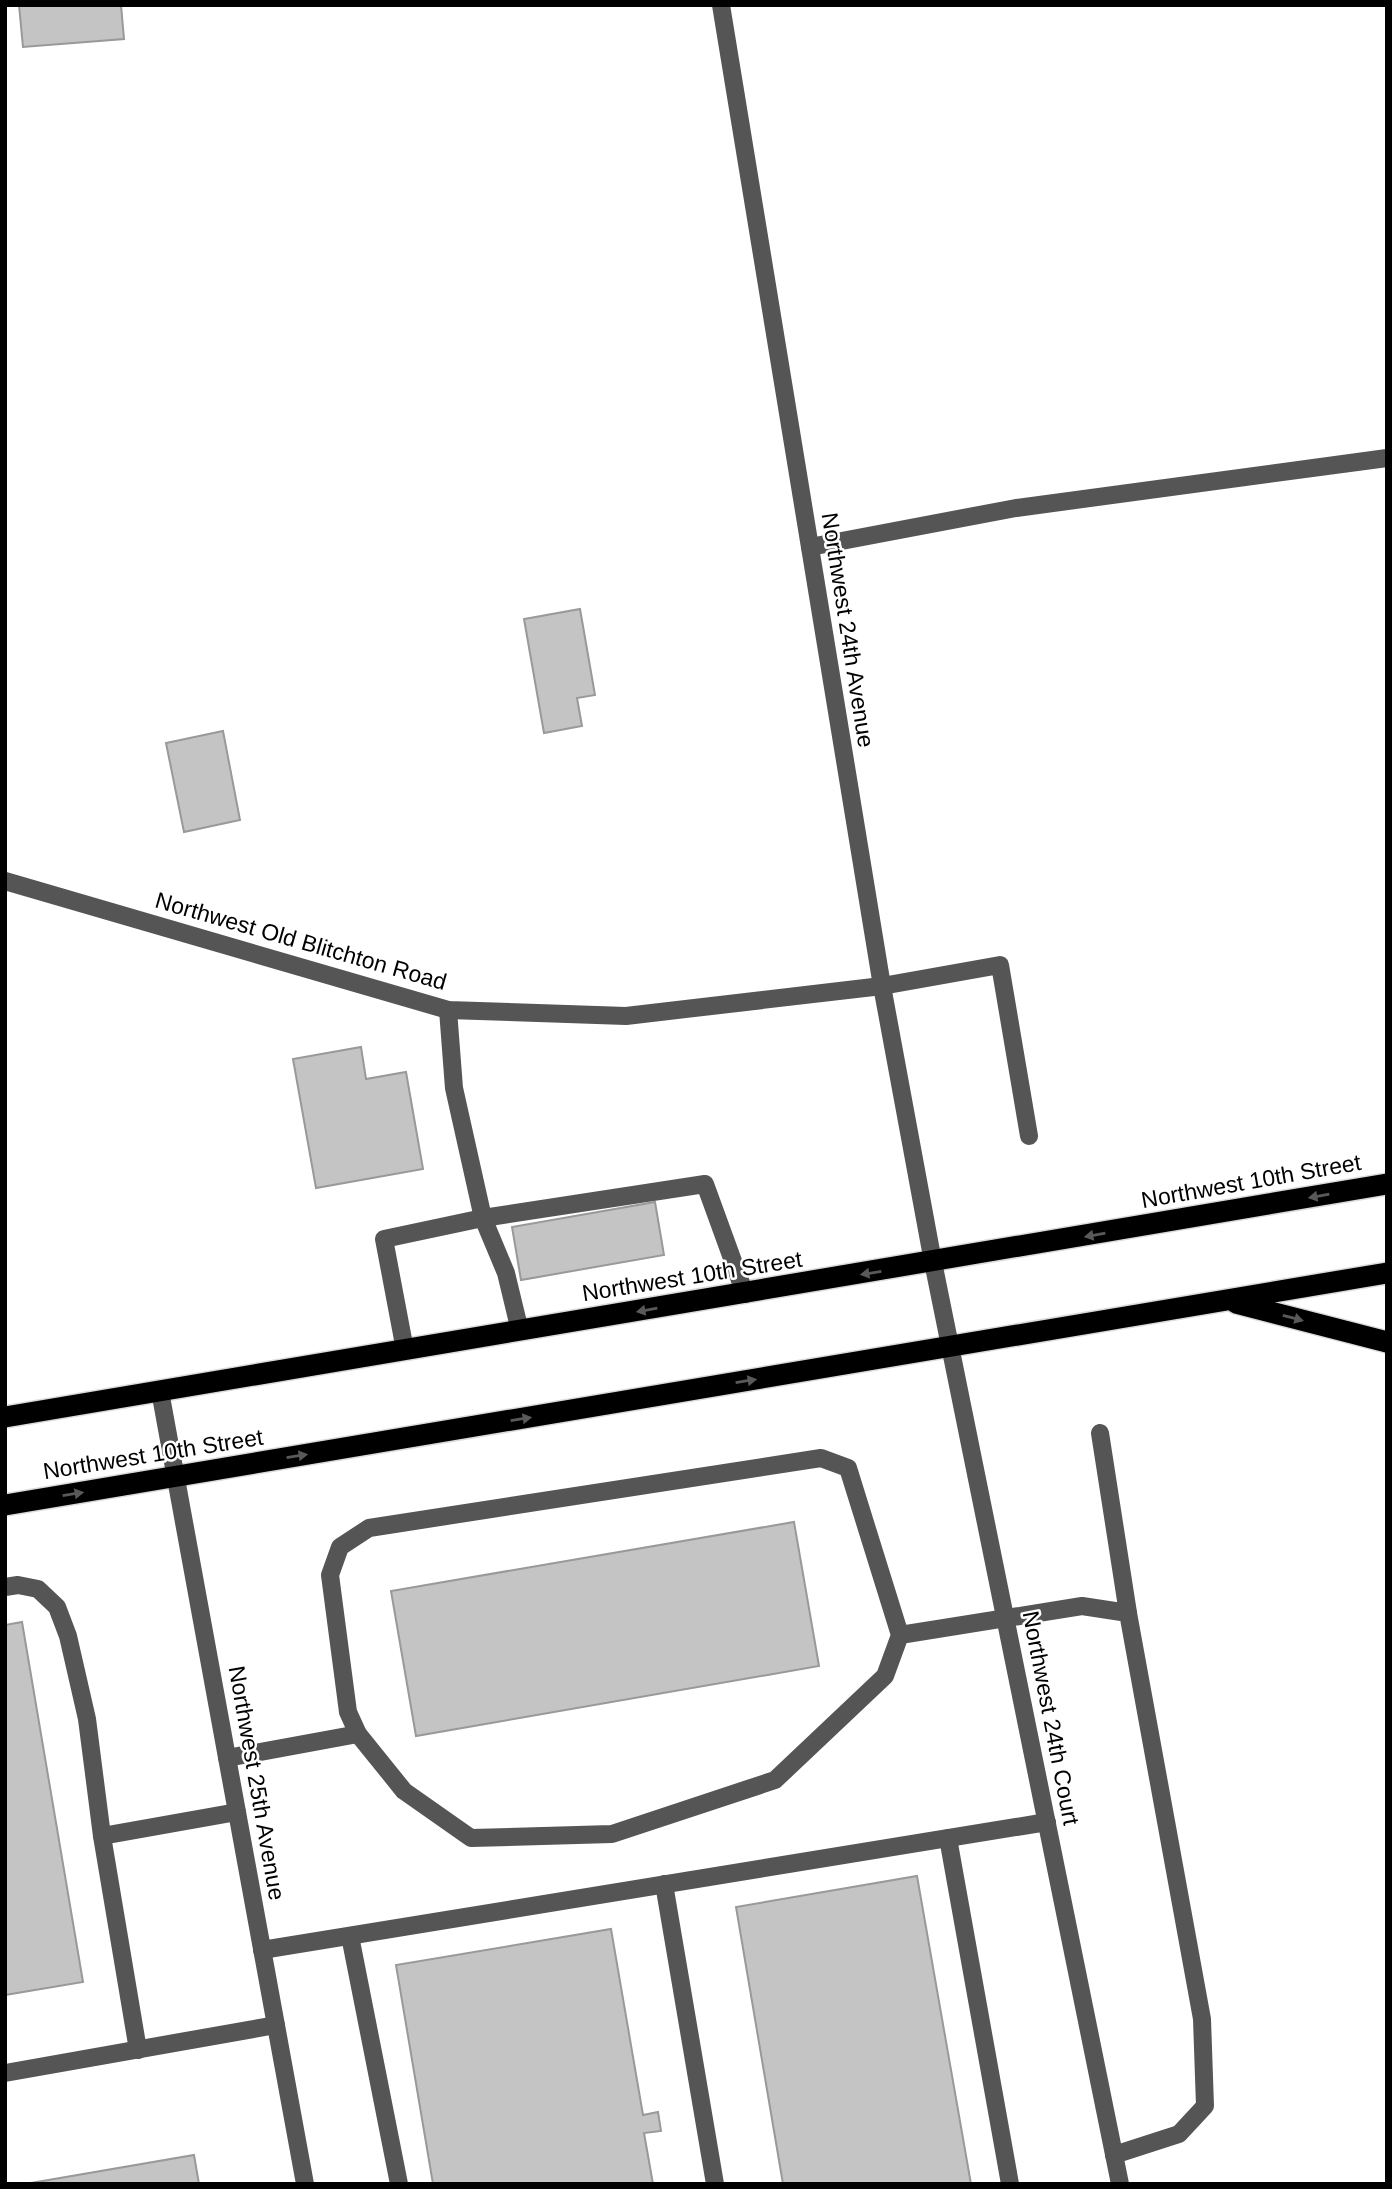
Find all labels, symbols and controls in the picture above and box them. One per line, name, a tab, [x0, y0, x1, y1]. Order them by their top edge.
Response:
street label: Northwest 24th Avenue	[817, 511, 879, 749]
street label: Northwest Old Blitchton Road	[152, 887, 450, 995]
street label: Northwest 10th Street	[1139, 1149, 1363, 1213]
one-way arrow	[1308, 1191, 1330, 1202]
one-way arrow	[1084, 1229, 1106, 1240]
street label: Northwest 10th Street	[580, 1246, 804, 1306]
one-way arrow	[860, 1268, 882, 1279]
one-way arrow	[636, 1305, 658, 1316]
one-way arrow	[1283, 1313, 1305, 1324]
one-way arrow	[735, 1375, 757, 1386]
one-way arrow	[510, 1413, 532, 1424]
street label: Northwest 10th Street	[41, 1424, 265, 1484]
one-way arrow	[286, 1450, 308, 1461]
one-way arrow	[62, 1488, 84, 1499]
street label: Northwest 24th Court	[1018, 1609, 1085, 1828]
street label: Northwest 25th Avenue	[224, 1664, 290, 1902]

